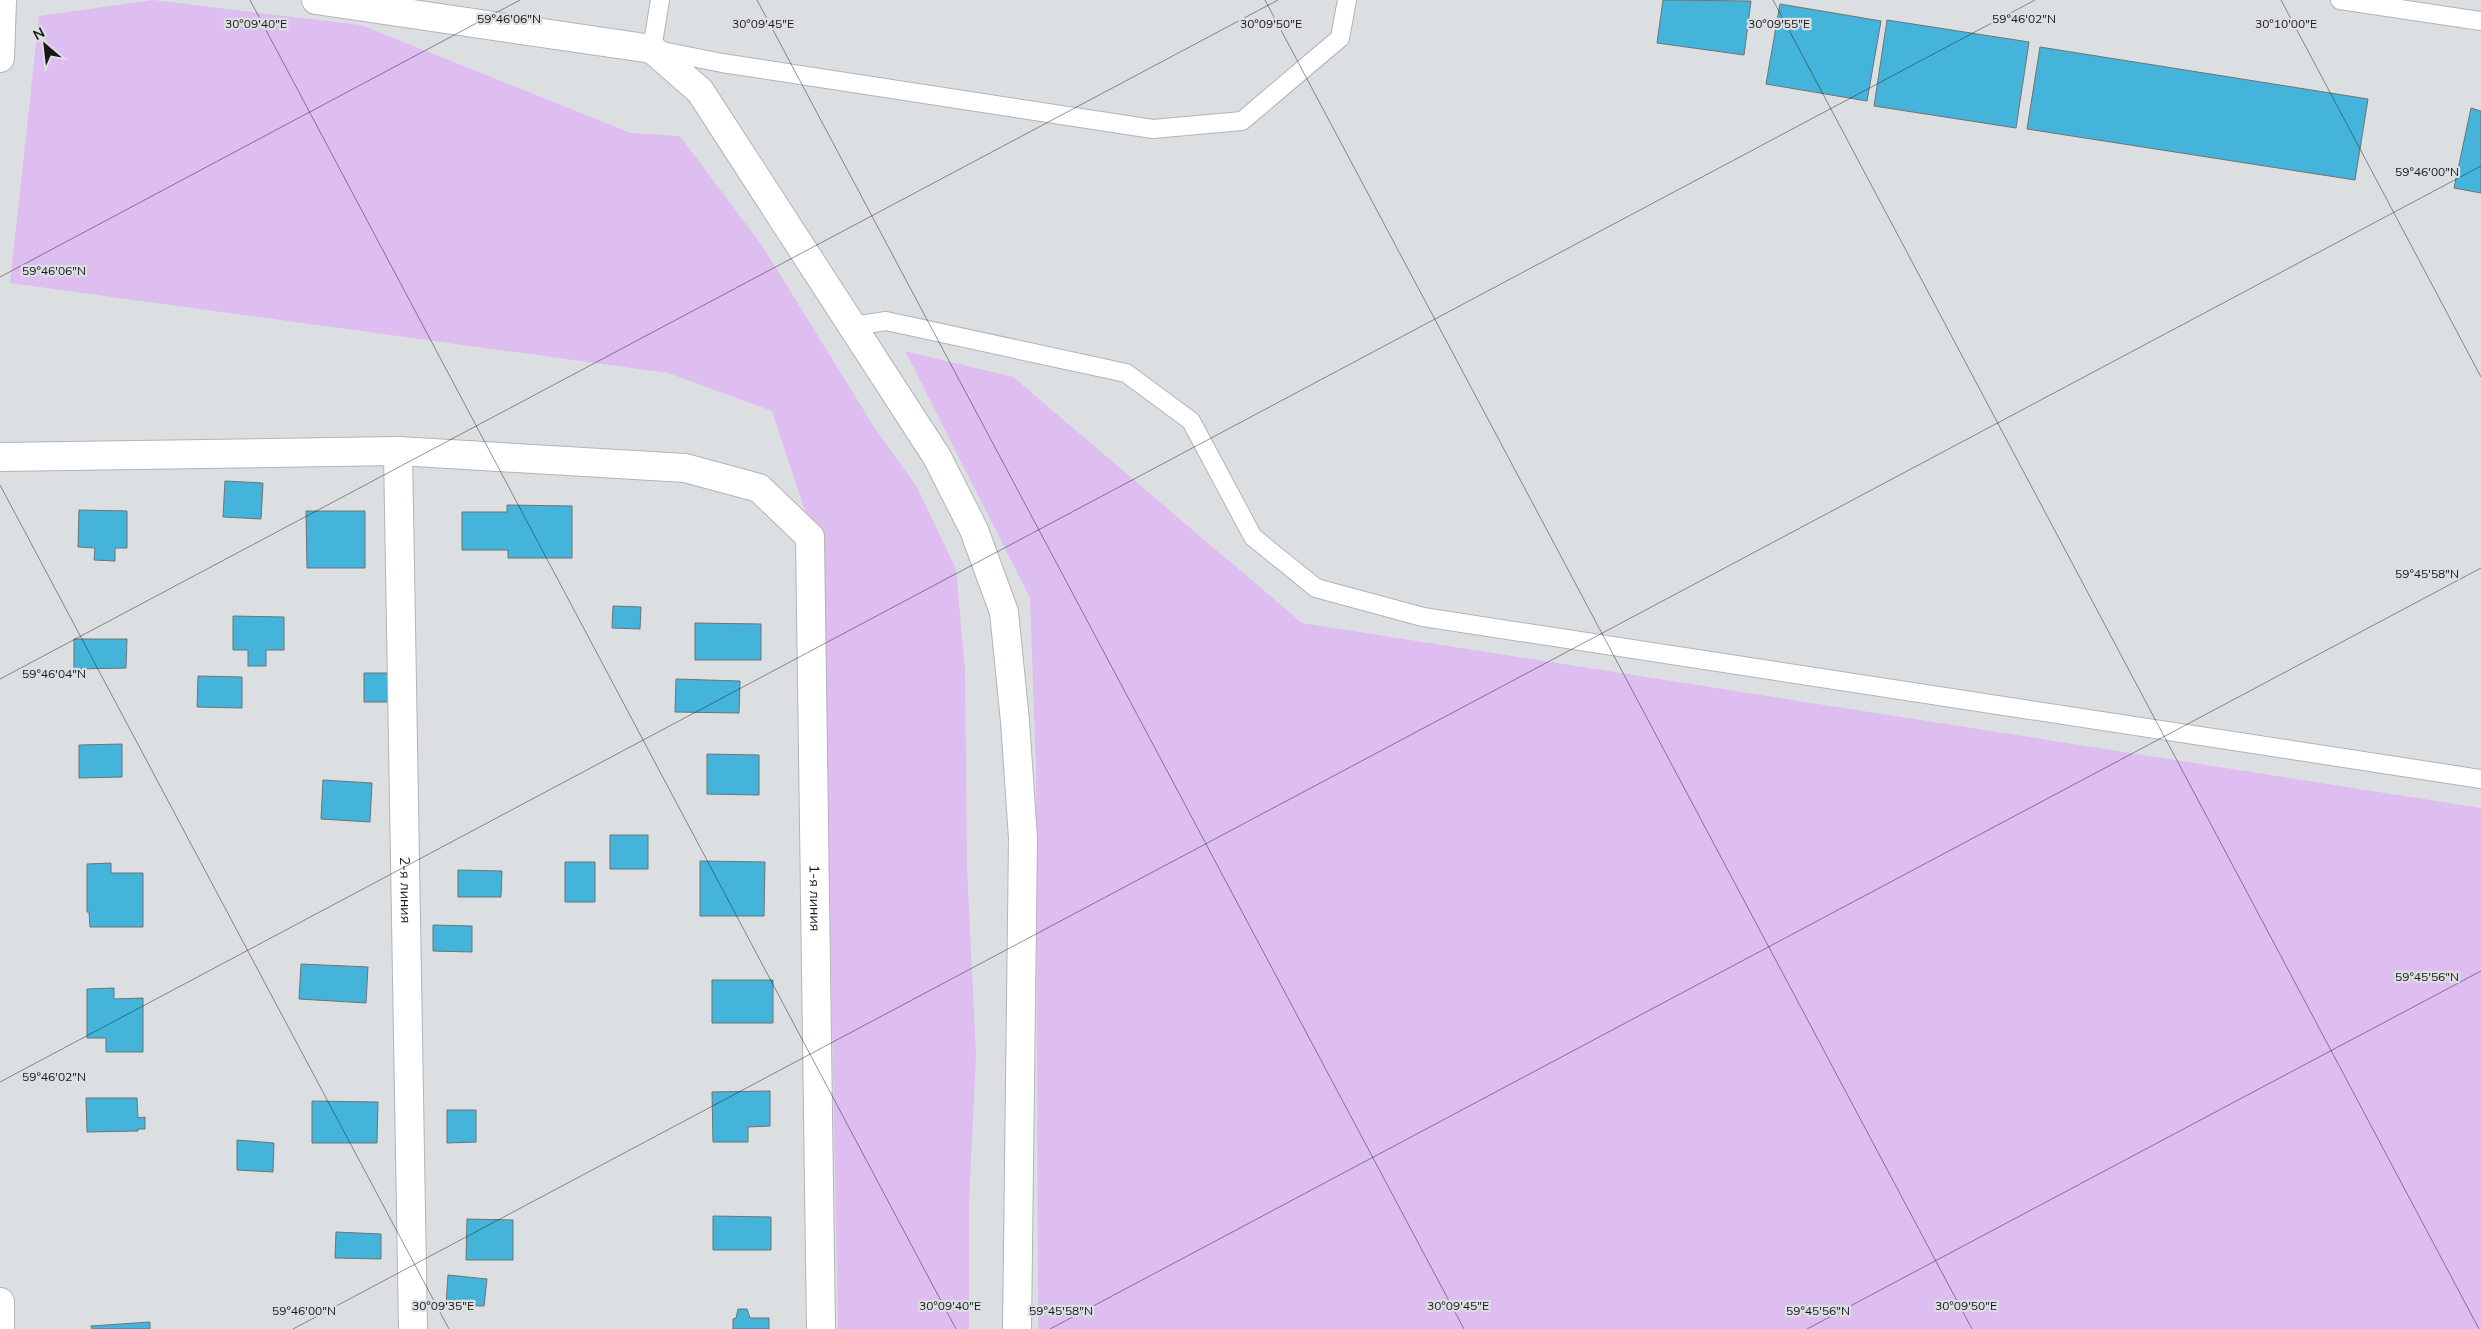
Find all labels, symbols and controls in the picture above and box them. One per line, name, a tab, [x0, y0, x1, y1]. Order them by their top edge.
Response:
text: 59°46'06"N	[477, 11, 541, 26]
text: 59°46'02"N	[1992, 11, 2056, 26]
text: 30°09'40"E	[225, 16, 287, 31]
text: 30°09'45"E	[732, 16, 794, 31]
text: 30°09'50"E	[1240, 16, 1302, 31]
text: 30°09'55"E	[1748, 16, 1810, 31]
text: 30°10'00"E	[2255, 16, 2317, 31]
north arrow	[20, 20, 70, 70]
text: N	[30, 23, 48, 44]
text: 59°46'00"N	[2395, 164, 2459, 179]
text: 59°46'06"N	[22, 263, 86, 278]
text: 59°45'58"N	[2395, 566, 2459, 581]
text: 59°46'04"N	[22, 666, 86, 681]
street label: 2-я линия	[396, 856, 415, 923]
street label: 1-я линия	[806, 865, 824, 932]
text: 59°45'56"N	[2395, 969, 2459, 984]
text: 59°46'02"N	[22, 1069, 86, 1084]
text: 30°09'35"E	[412, 1298, 474, 1313]
text: 30°09'40"E	[919, 1298, 981, 1313]
text: 30°09'45"E	[1427, 1298, 1489, 1313]
text: 30°09'50"E	[1935, 1298, 1997, 1313]
text: 59°46'00"N	[272, 1303, 336, 1318]
text: 59°45'58"N	[1029, 1303, 1093, 1318]
text: 59°45'56"N	[1786, 1303, 1850, 1318]

